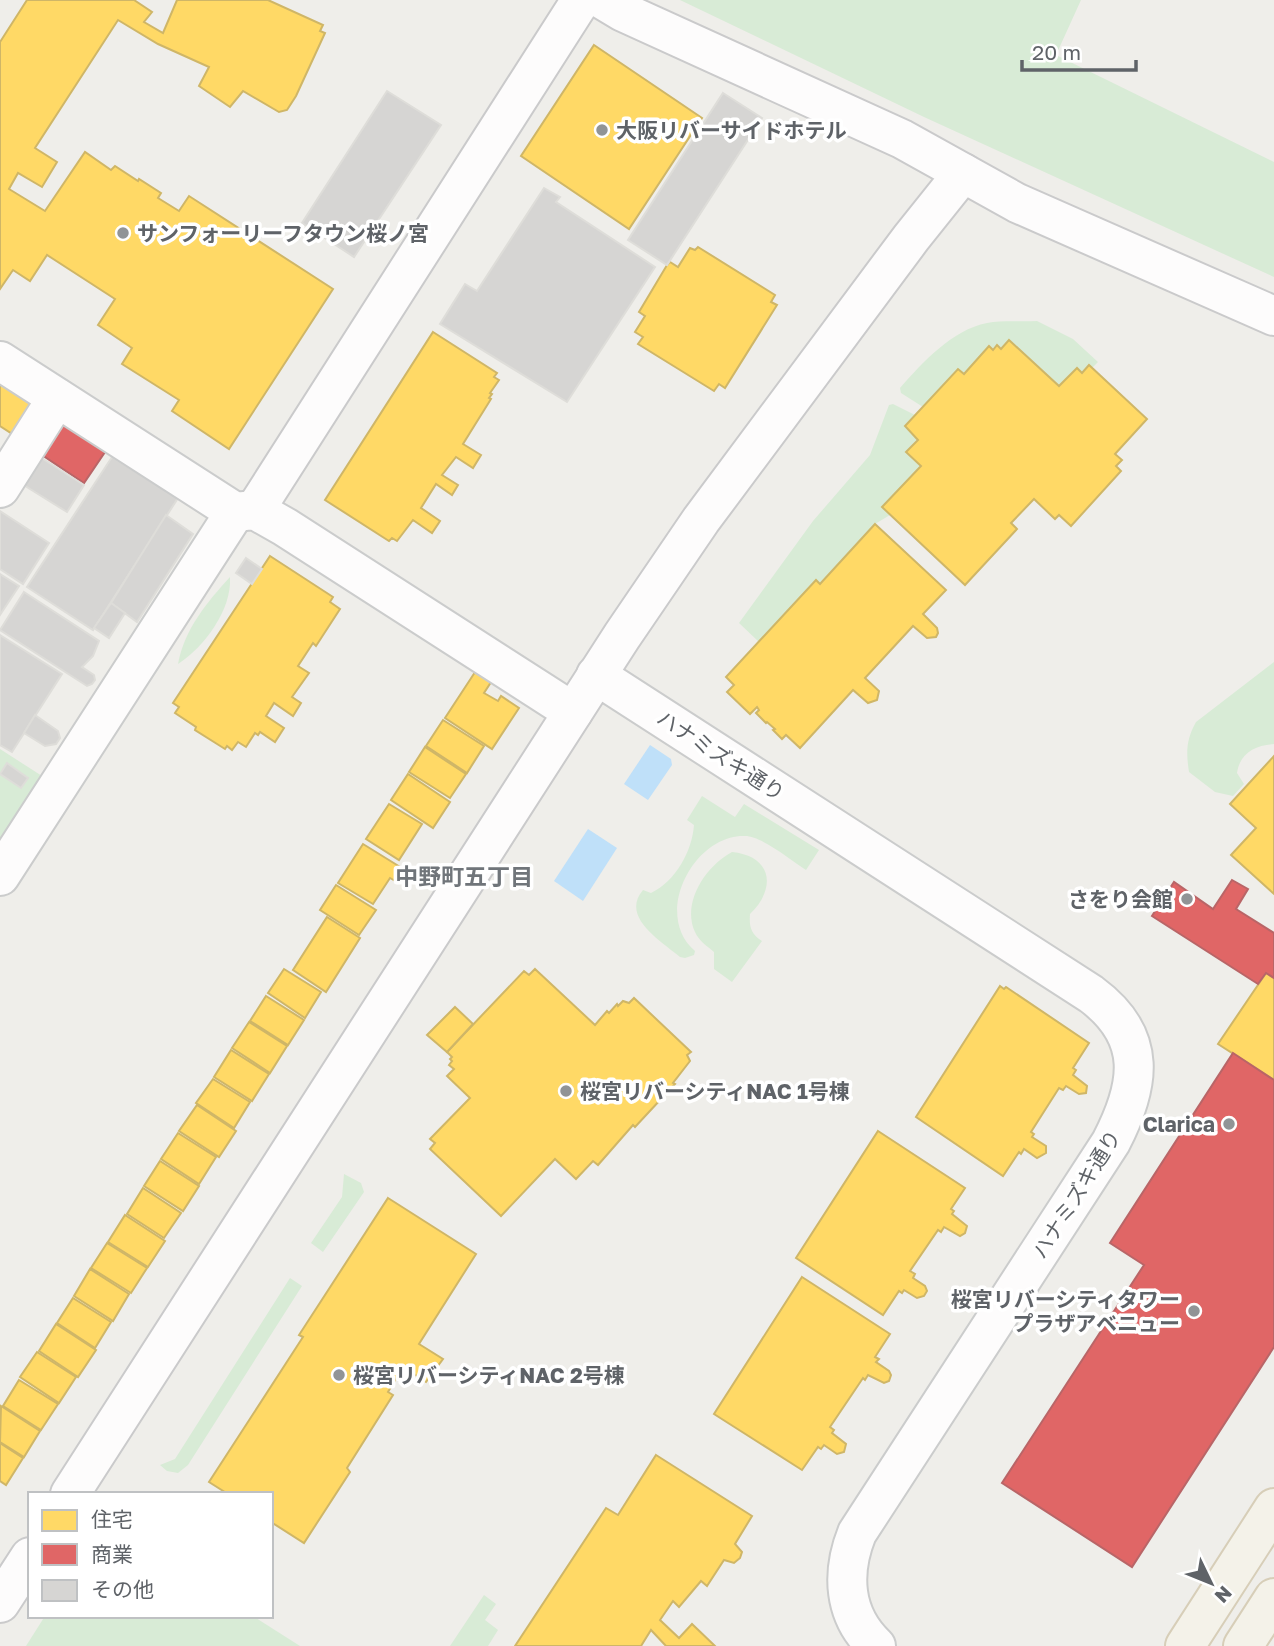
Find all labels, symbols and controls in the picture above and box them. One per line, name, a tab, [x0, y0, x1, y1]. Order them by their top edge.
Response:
scale bar	[1022, 28, 1136, 72]
text: 20 m	[1032, 39, 1081, 65]
place label: 大阪リバーサイドホテル	[616, 117, 847, 143]
marker: 大阪リバーサイドホテル	[594, 122, 610, 138]
place label: サンフォーリーフタウン桜ノ宮	[137, 220, 429, 246]
marker: サンフォーリーフタウン桜ノ宮	[115, 225, 131, 241]
street label: ハナミズキ通り	[652, 704, 790, 806]
district label: 中野町五丁目	[395, 862, 533, 890]
place label: さをり会館	[1068, 886, 1173, 912]
marker: さをり会館	[1179, 891, 1195, 907]
place label: 桜宮リバーシティNAC 1号棟	[580, 1078, 850, 1104]
marker: 桜宮リバーシティNAC 1号棟	[558, 1083, 574, 1099]
place label: Clarica	[1143, 1111, 1215, 1137]
marker: Clarica	[1221, 1116, 1237, 1132]
street label: ハナミズキ通り	[1026, 1125, 1126, 1263]
place label: 桜宮リバーシティタワー プラザアベニュー	[951, 1286, 1180, 1336]
marker: 桜宮リバーシティタワー プラザアベニュー	[1186, 1303, 1202, 1319]
place label: 桜宮リバーシティNAC 2号棟	[353, 1362, 625, 1388]
marker: 桜宮リバーシティNAC 2号棟	[331, 1367, 347, 1383]
legend	[28, 1492, 273, 1618]
text: 住宅	[91, 1506, 133, 1532]
text: 商業	[91, 1541, 133, 1567]
north arrow	[1176, 1548, 1246, 1618]
text: その他	[91, 1576, 154, 1602]
text: N	[1210, 1582, 1237, 1608]

